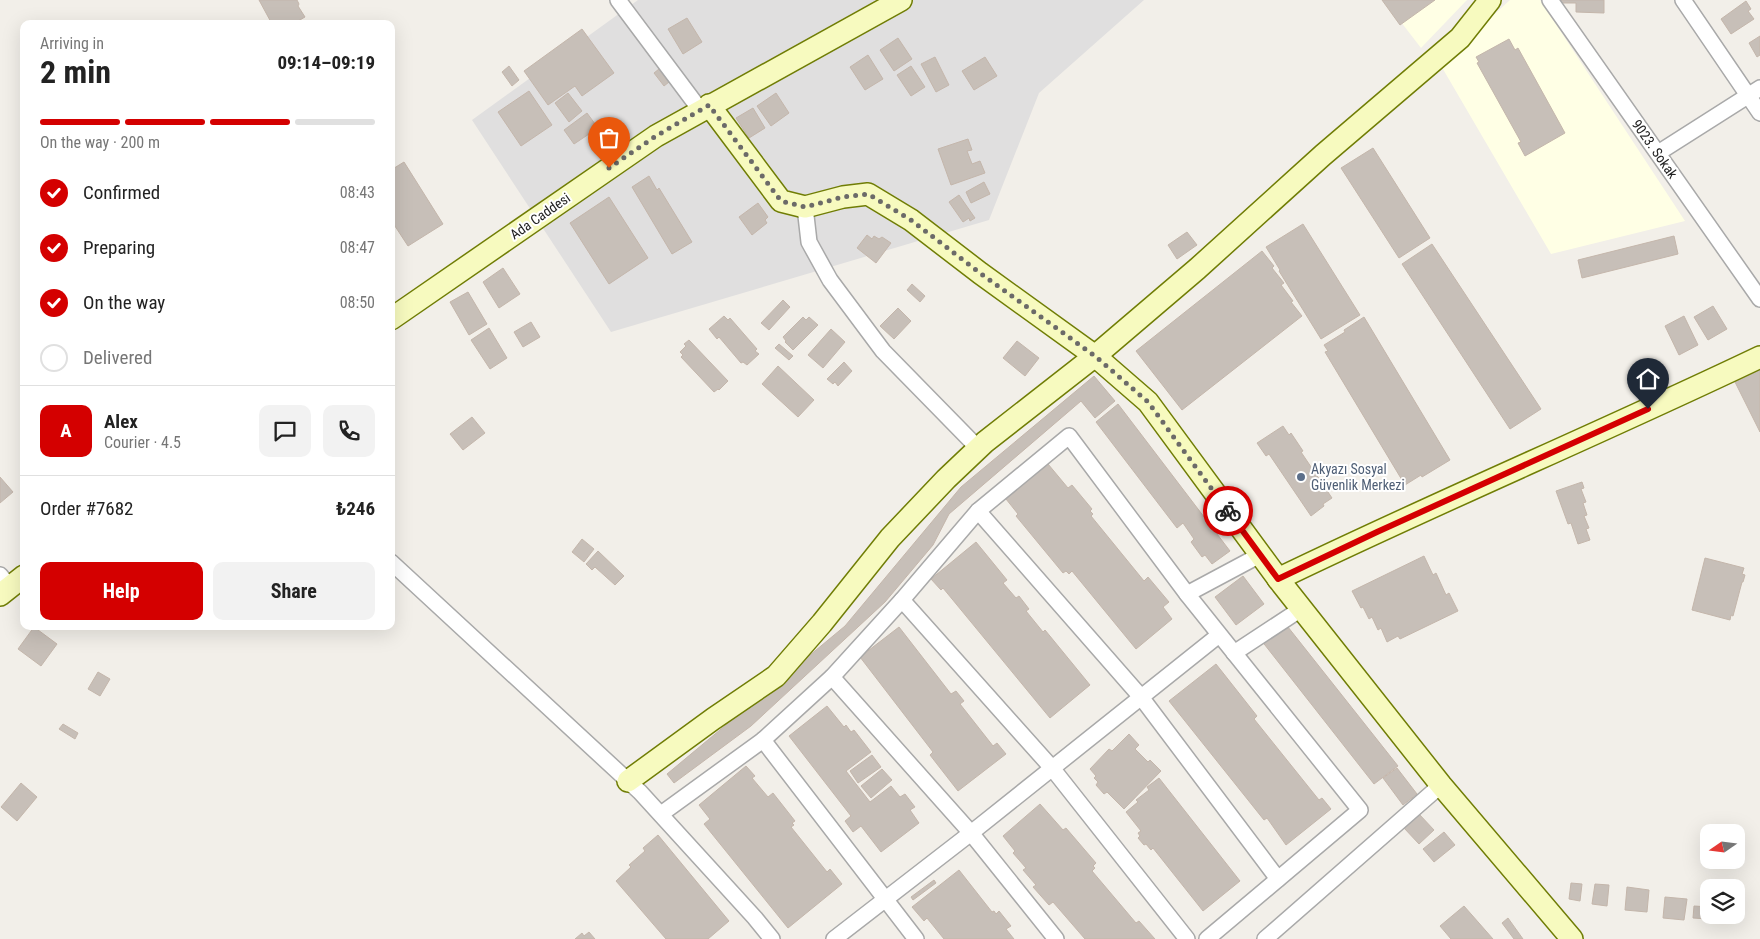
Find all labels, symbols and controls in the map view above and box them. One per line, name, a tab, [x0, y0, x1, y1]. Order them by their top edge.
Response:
text: Arriving in	[40, 34, 104, 53]
text: 09:14–09:19	[277, 51, 375, 74]
text: 2 min	[40, 53, 111, 91]
street label: 9023. Sokak	[1629, 116, 1681, 182]
pin	[588, 117, 630, 168]
icon: bag	[595, 124, 623, 152]
text: On the way · 200 m	[40, 133, 160, 152]
icon: check	[40, 179, 68, 207]
text: Confirmed	[83, 181, 160, 204]
text: 08:43	[340, 183, 375, 202]
street label: Ada Caddesi	[507, 189, 573, 243]
icon: check	[40, 234, 68, 262]
text: Preparing	[83, 236, 155, 259]
text: 08:47	[340, 238, 375, 257]
icon: check	[40, 289, 68, 317]
text: On the way	[83, 291, 165, 314]
text: 08:50	[340, 293, 375, 312]
text: Delivered	[83, 346, 152, 369]
pin	[1627, 358, 1669, 409]
icon: home	[1634, 365, 1662, 393]
button: chat	[259, 405, 311, 457]
button: phone	[323, 405, 375, 457]
text: Alex	[104, 410, 138, 433]
text: A	[60, 419, 72, 442]
text: Courier · 4.5	[104, 433, 181, 452]
place label: Akyazı Sosyal Güvenlik Merkezi	[1311, 461, 1405, 493]
marker: Akyazı Sosyal Güvenlik Merkezi	[1295, 471, 1307, 483]
courier	[1203, 486, 1253, 536]
text: Order #7682	[40, 497, 133, 520]
text: ₺246	[336, 497, 375, 520]
icon: bike	[1214, 497, 1242, 525]
button: Help	[40, 562, 203, 620]
button: Share	[213, 562, 375, 620]
north arrow	[1700, 824, 1745, 869]
map controls	[1700, 824, 1745, 924]
button: layers	[1700, 879, 1745, 924]

